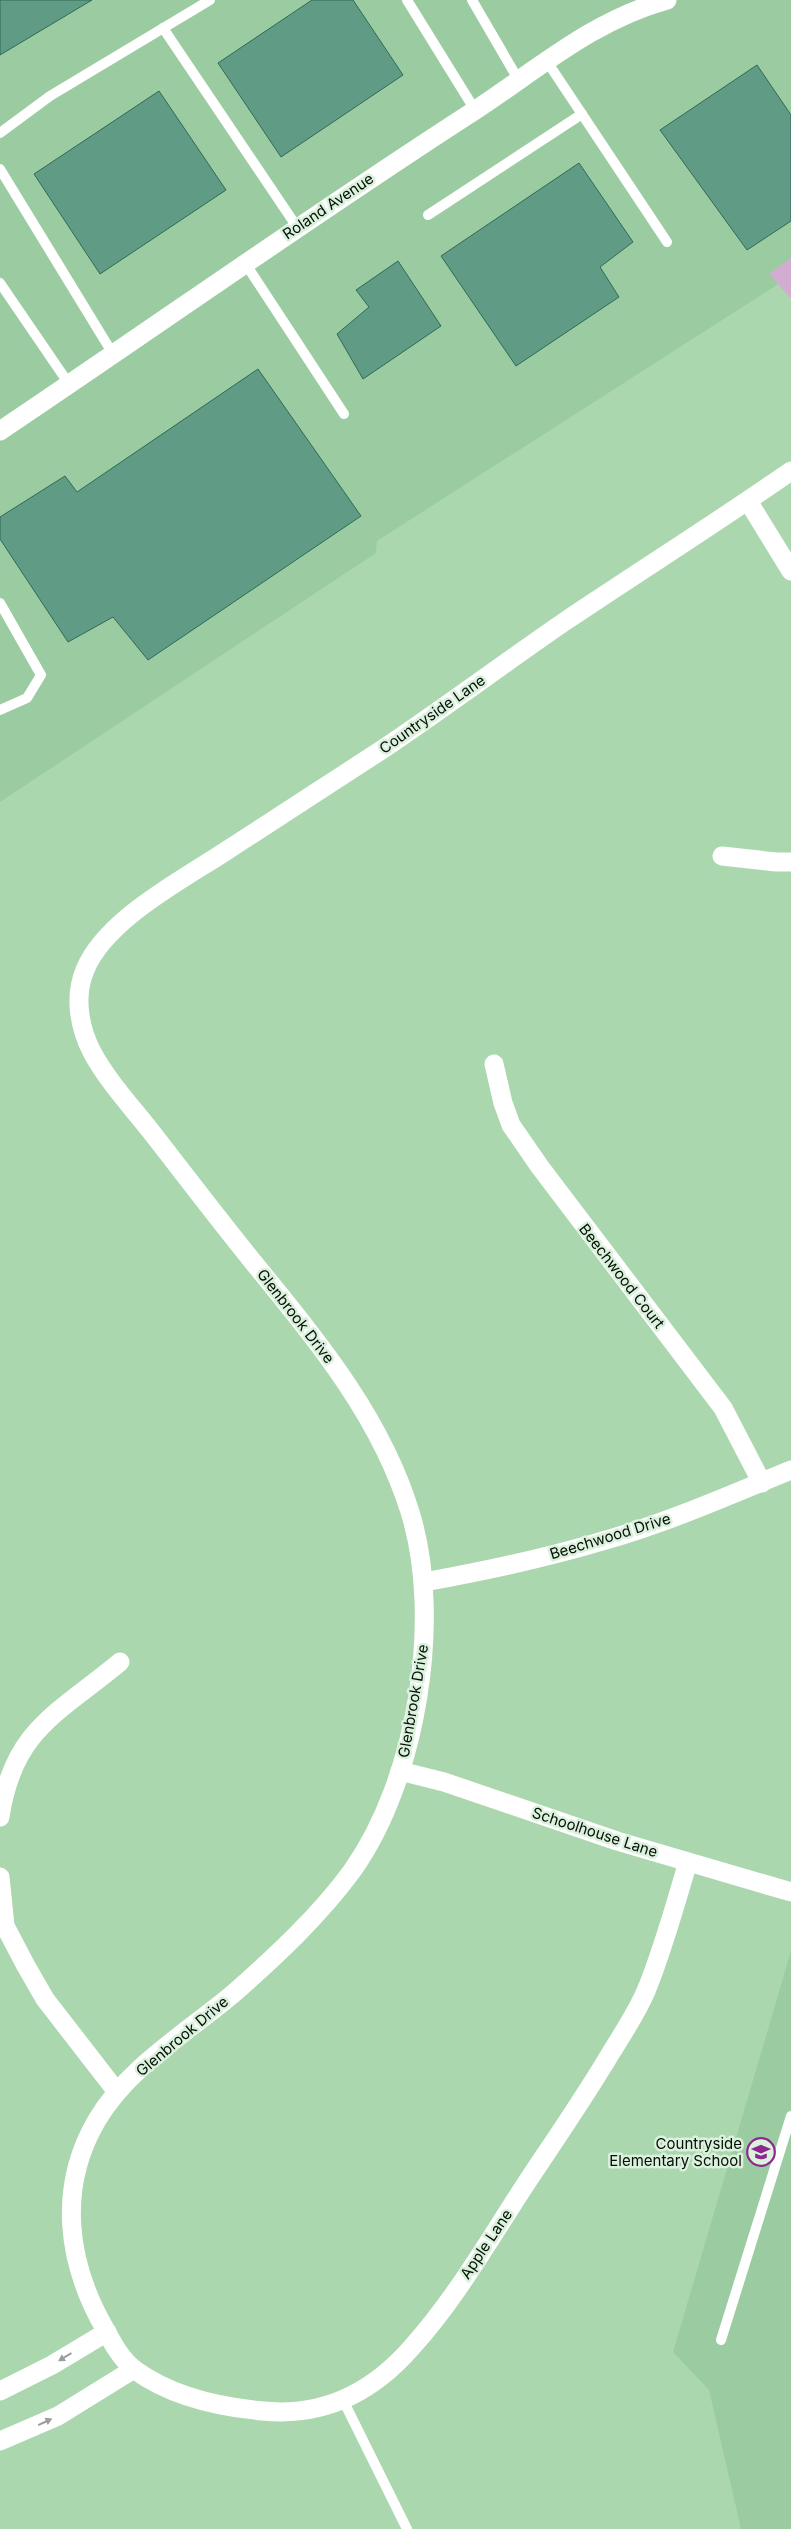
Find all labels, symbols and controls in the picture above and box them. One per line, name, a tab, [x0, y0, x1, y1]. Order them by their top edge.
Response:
street label: Roland Avenue	[279, 169, 377, 243]
street label: Countryside Lane	[375, 670, 489, 758]
street label: Beechwood Court	[575, 1220, 669, 1332]
street label: Glenbrook Drive	[253, 1265, 339, 1367]
street label: Beechwood Drive	[547, 1509, 673, 1563]
street label: Glenbrook Drive	[394, 1643, 432, 1759]
street label: Schoolhouse Lane	[530, 1803, 660, 1861]
street label: Glenbrook Drive	[132, 1992, 232, 2080]
place label: Countryside Elementary School	[609, 2134, 742, 2170]
school or university icon: Countryside Elementary School	[746, 2137, 776, 2167]
street label: Apple Lane	[456, 2206, 516, 2282]
one-way arrow	[58, 2353, 71, 2362]
one-way arrow	[38, 2418, 52, 2426]

